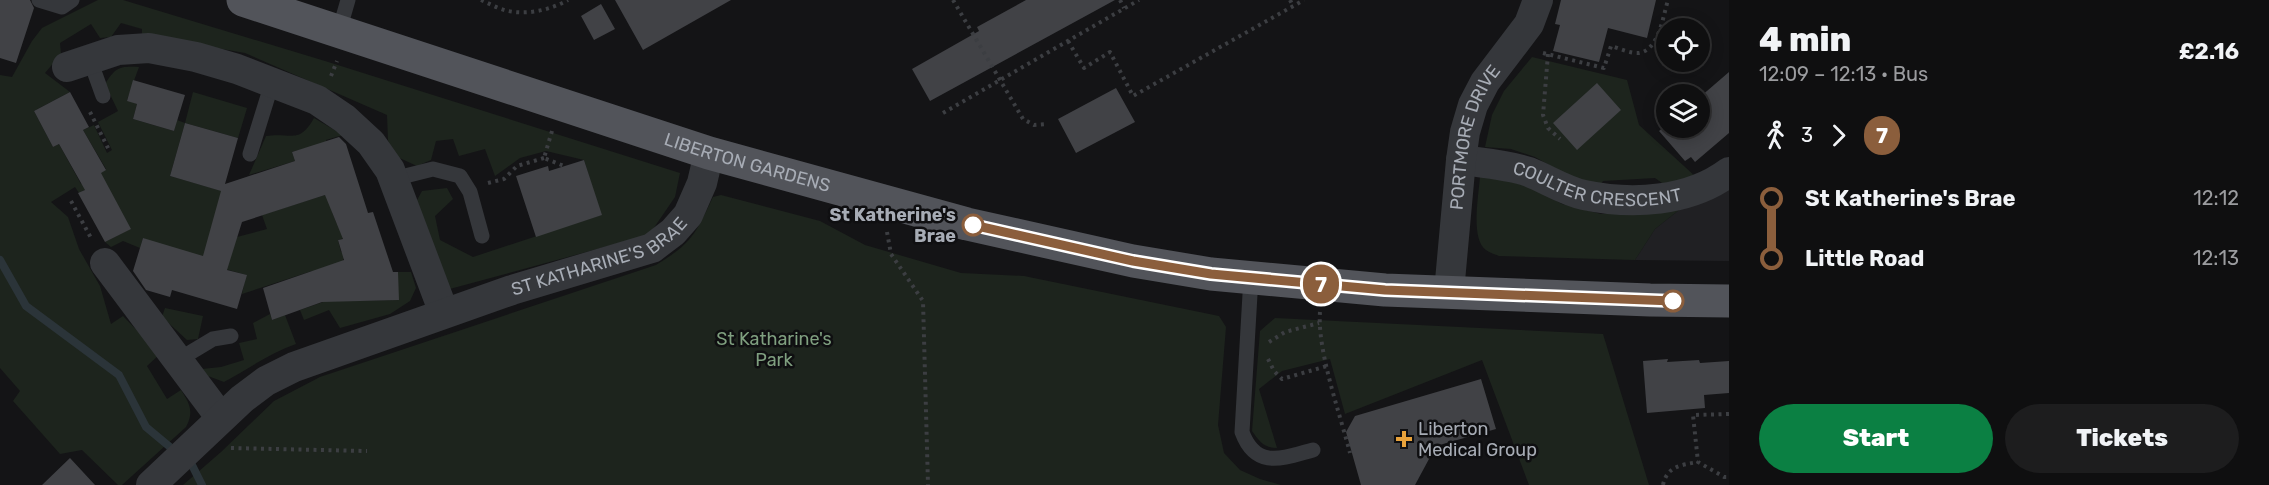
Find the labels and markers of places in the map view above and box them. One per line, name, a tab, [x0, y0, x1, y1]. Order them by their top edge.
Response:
place label: St Katherine's Brae	[830, 204, 956, 247]
marker: St Katherine's Brae	[962, 214, 984, 236]
unlabelled marker	[1662, 290, 1684, 312]
place label: Liberton Medical Group	[1418, 418, 1537, 461]
marker: Liberton Medical Group	[1395, 430, 1413, 448]

